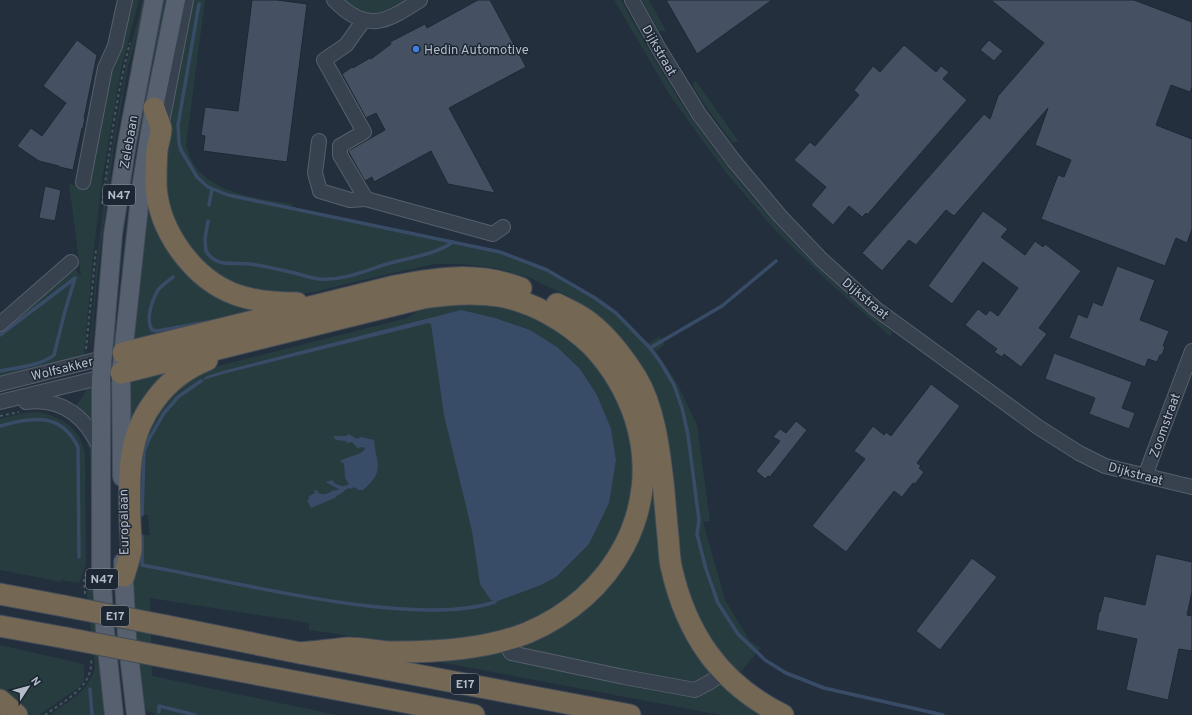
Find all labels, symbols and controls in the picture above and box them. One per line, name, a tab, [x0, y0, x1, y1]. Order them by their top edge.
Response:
street label: Dijkstraat	[637, 23, 679, 79]
place label: Hedin Automotive	[424, 43, 529, 59]
marker: Hedin Automotive	[411, 44, 421, 54]
street label: Zelebaan	[117, 114, 143, 170]
road number: N47	[103, 185, 135, 205]
street label: Dijkstraat	[838, 275, 891, 324]
street label: Wolfsakker	[30, 354, 95, 385]
street label: Zoomstraat	[1147, 391, 1185, 460]
street label: Dijkstraat	[1106, 460, 1165, 490]
street label: Europalaan	[116, 489, 134, 555]
road number: N47	[86, 569, 118, 589]
road number: E17	[101, 606, 129, 626]
north arrow	[8, 667, 48, 707]
text: N	[27, 674, 43, 689]
road number: E17	[451, 674, 479, 694]

